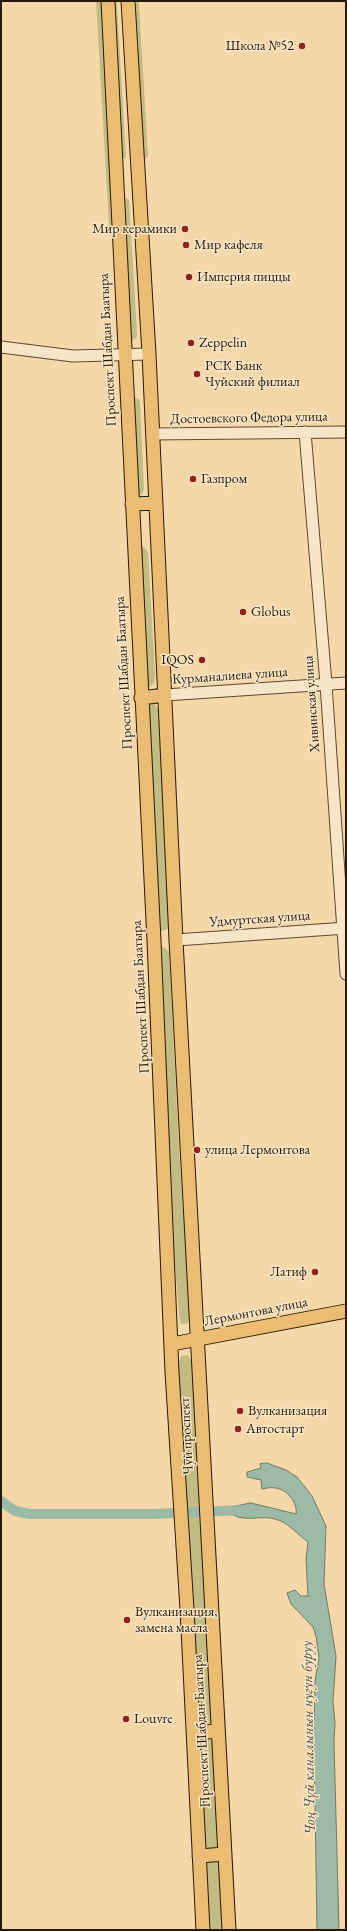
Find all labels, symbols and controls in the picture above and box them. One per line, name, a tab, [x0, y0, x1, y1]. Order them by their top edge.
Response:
place label: Школа №52	[226, 38, 294, 54]
marker: Школа №52	[297, 41, 307, 51]
place label: Мир керамики	[92, 221, 177, 237]
marker: Мир керамики	[180, 224, 190, 234]
place label: Мир кафеля	[194, 237, 263, 253]
marker: Мир кафеля	[181, 240, 191, 250]
place label: Империя пиццы	[197, 269, 291, 285]
marker: Империя пиццы	[184, 272, 194, 282]
street label: Проспект Шабдан Баатыра	[96, 273, 120, 427]
place label: Zeppelin	[199, 335, 247, 351]
marker: Zeppelin	[186, 338, 196, 348]
place label: РСК Банк Чуйский филиал	[205, 358, 300, 390]
marker: РСК Банк Чуйский филиал	[192, 369, 202, 379]
street label: Достоевского Федора улица	[170, 408, 328, 428]
place label: Газпром	[201, 471, 247, 487]
marker: Газпром	[188, 474, 198, 484]
street label: Проспект Шабдан Баатыра	[112, 596, 136, 750]
place label: Globus	[251, 604, 291, 620]
marker: Globus	[238, 607, 248, 617]
place label: IQOS	[161, 652, 194, 668]
marker: IQOS	[197, 655, 207, 665]
street label: Хивинская улица	[300, 655, 324, 753]
street label: Курманалиева улица	[172, 664, 288, 688]
street label: Удмуртская улица	[209, 907, 311, 931]
street label: Проспект Шабдан Баатыра	[129, 920, 153, 1074]
place label: улица Лермонтова	[205, 1142, 310, 1158]
marker: улица Лермонтова	[192, 1145, 202, 1155]
place label: Латиф	[270, 1264, 307, 1280]
marker: Латиф	[310, 1267, 320, 1277]
street label: Лермонтова улица	[203, 1294, 309, 1330]
street label: Чуй проспект	[177, 1397, 197, 1475]
place label: Вулканизация	[248, 1403, 327, 1419]
marker: Вулканизация	[235, 1406, 245, 1416]
place label: Автостарт	[246, 1421, 304, 1437]
marker: Автостарт	[233, 1424, 243, 1434]
place label: Вулканизация, замена масла	[135, 1604, 217, 1636]
marker: Вулканизация, замена масла	[122, 1615, 132, 1625]
water label: Чоң Чүй каналынын нугун буруу	[298, 1641, 320, 1835]
street label: Проспект Шабдан Баатыра	[190, 1654, 214, 1808]
place label: Louvre	[134, 1711, 173, 1727]
marker: Louvre	[121, 1714, 131, 1724]

